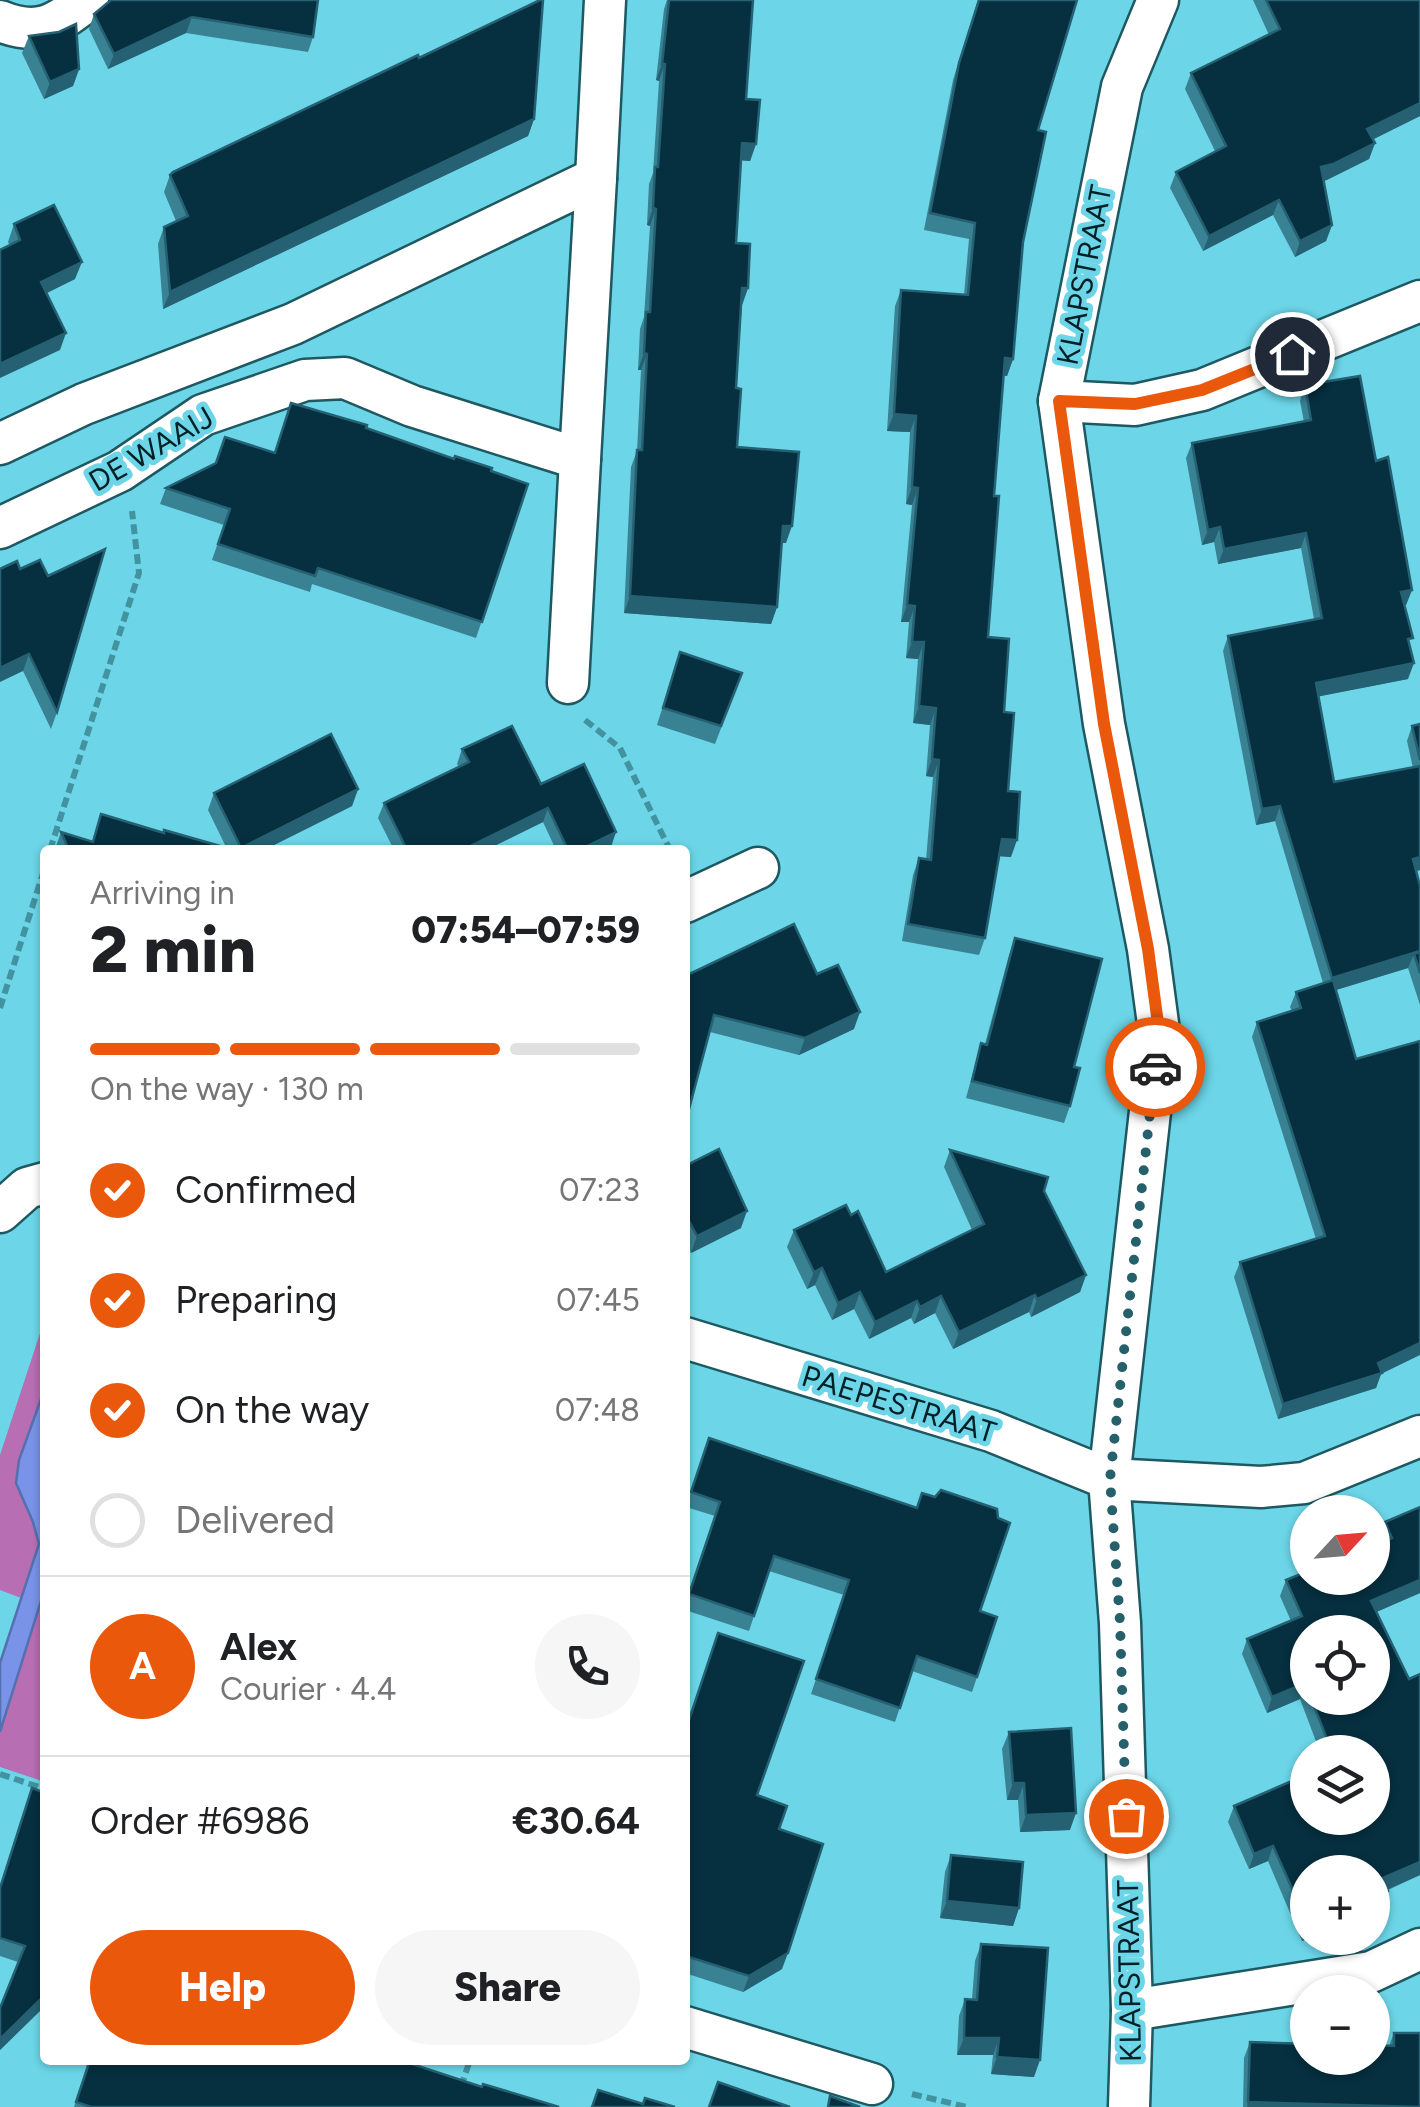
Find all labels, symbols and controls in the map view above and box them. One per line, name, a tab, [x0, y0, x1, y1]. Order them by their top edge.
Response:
street label: KLAPSTRAAT	[1048, 182, 1120, 368]
pin	[1250, 312, 1335, 397]
icon: home	[1265, 327, 1320, 382]
street label: DE WAAIJ	[82, 399, 220, 499]
text: Arriving in	[90, 874, 235, 912]
text: 07:54–07:59	[411, 907, 640, 953]
text: 2 min	[90, 910, 256, 988]
courier	[1105, 1017, 1205, 1117]
icon: car	[1128, 1040, 1183, 1095]
text: On the way · 130 m	[90, 1070, 364, 1108]
icon: check	[90, 1163, 145, 1218]
text: Confirmed	[175, 1167, 357, 1213]
text: 07:23	[559, 1171, 640, 1209]
icon: check	[90, 1273, 145, 1328]
text: Preparing	[175, 1277, 337, 1323]
text: 07:45	[556, 1281, 640, 1319]
street label: PAEPESTRAAT	[797, 1357, 1001, 1451]
icon: check	[90, 1383, 145, 1438]
text: On the way	[175, 1387, 369, 1433]
text: 07:48	[555, 1391, 640, 1429]
north arrow	[1290, 1495, 1390, 1595]
map controls	[1290, 1495, 1390, 2075]
text: Delivered	[175, 1497, 335, 1543]
button: phone	[535, 1614, 640, 1719]
button: locate	[1290, 1615, 1390, 1715]
text: Alex	[220, 1624, 297, 1670]
text: A	[129, 1643, 156, 1689]
text: Courier · 4.4	[220, 1670, 396, 1708]
button: layers	[1290, 1735, 1390, 1835]
pin	[1084, 1774, 1169, 1859]
icon: bag	[1099, 1789, 1154, 1844]
text: Order #6986	[90, 1798, 309, 1844]
text: €30.64	[512, 1798, 640, 1844]
button: +	[1290, 1855, 1390, 1955]
street label: KLAPSTRAAT	[1109, 1879, 1149, 2062]
button: Help	[90, 1930, 355, 2045]
button: Share	[375, 1930, 640, 2045]
button: −	[1290, 1975, 1390, 2075]

